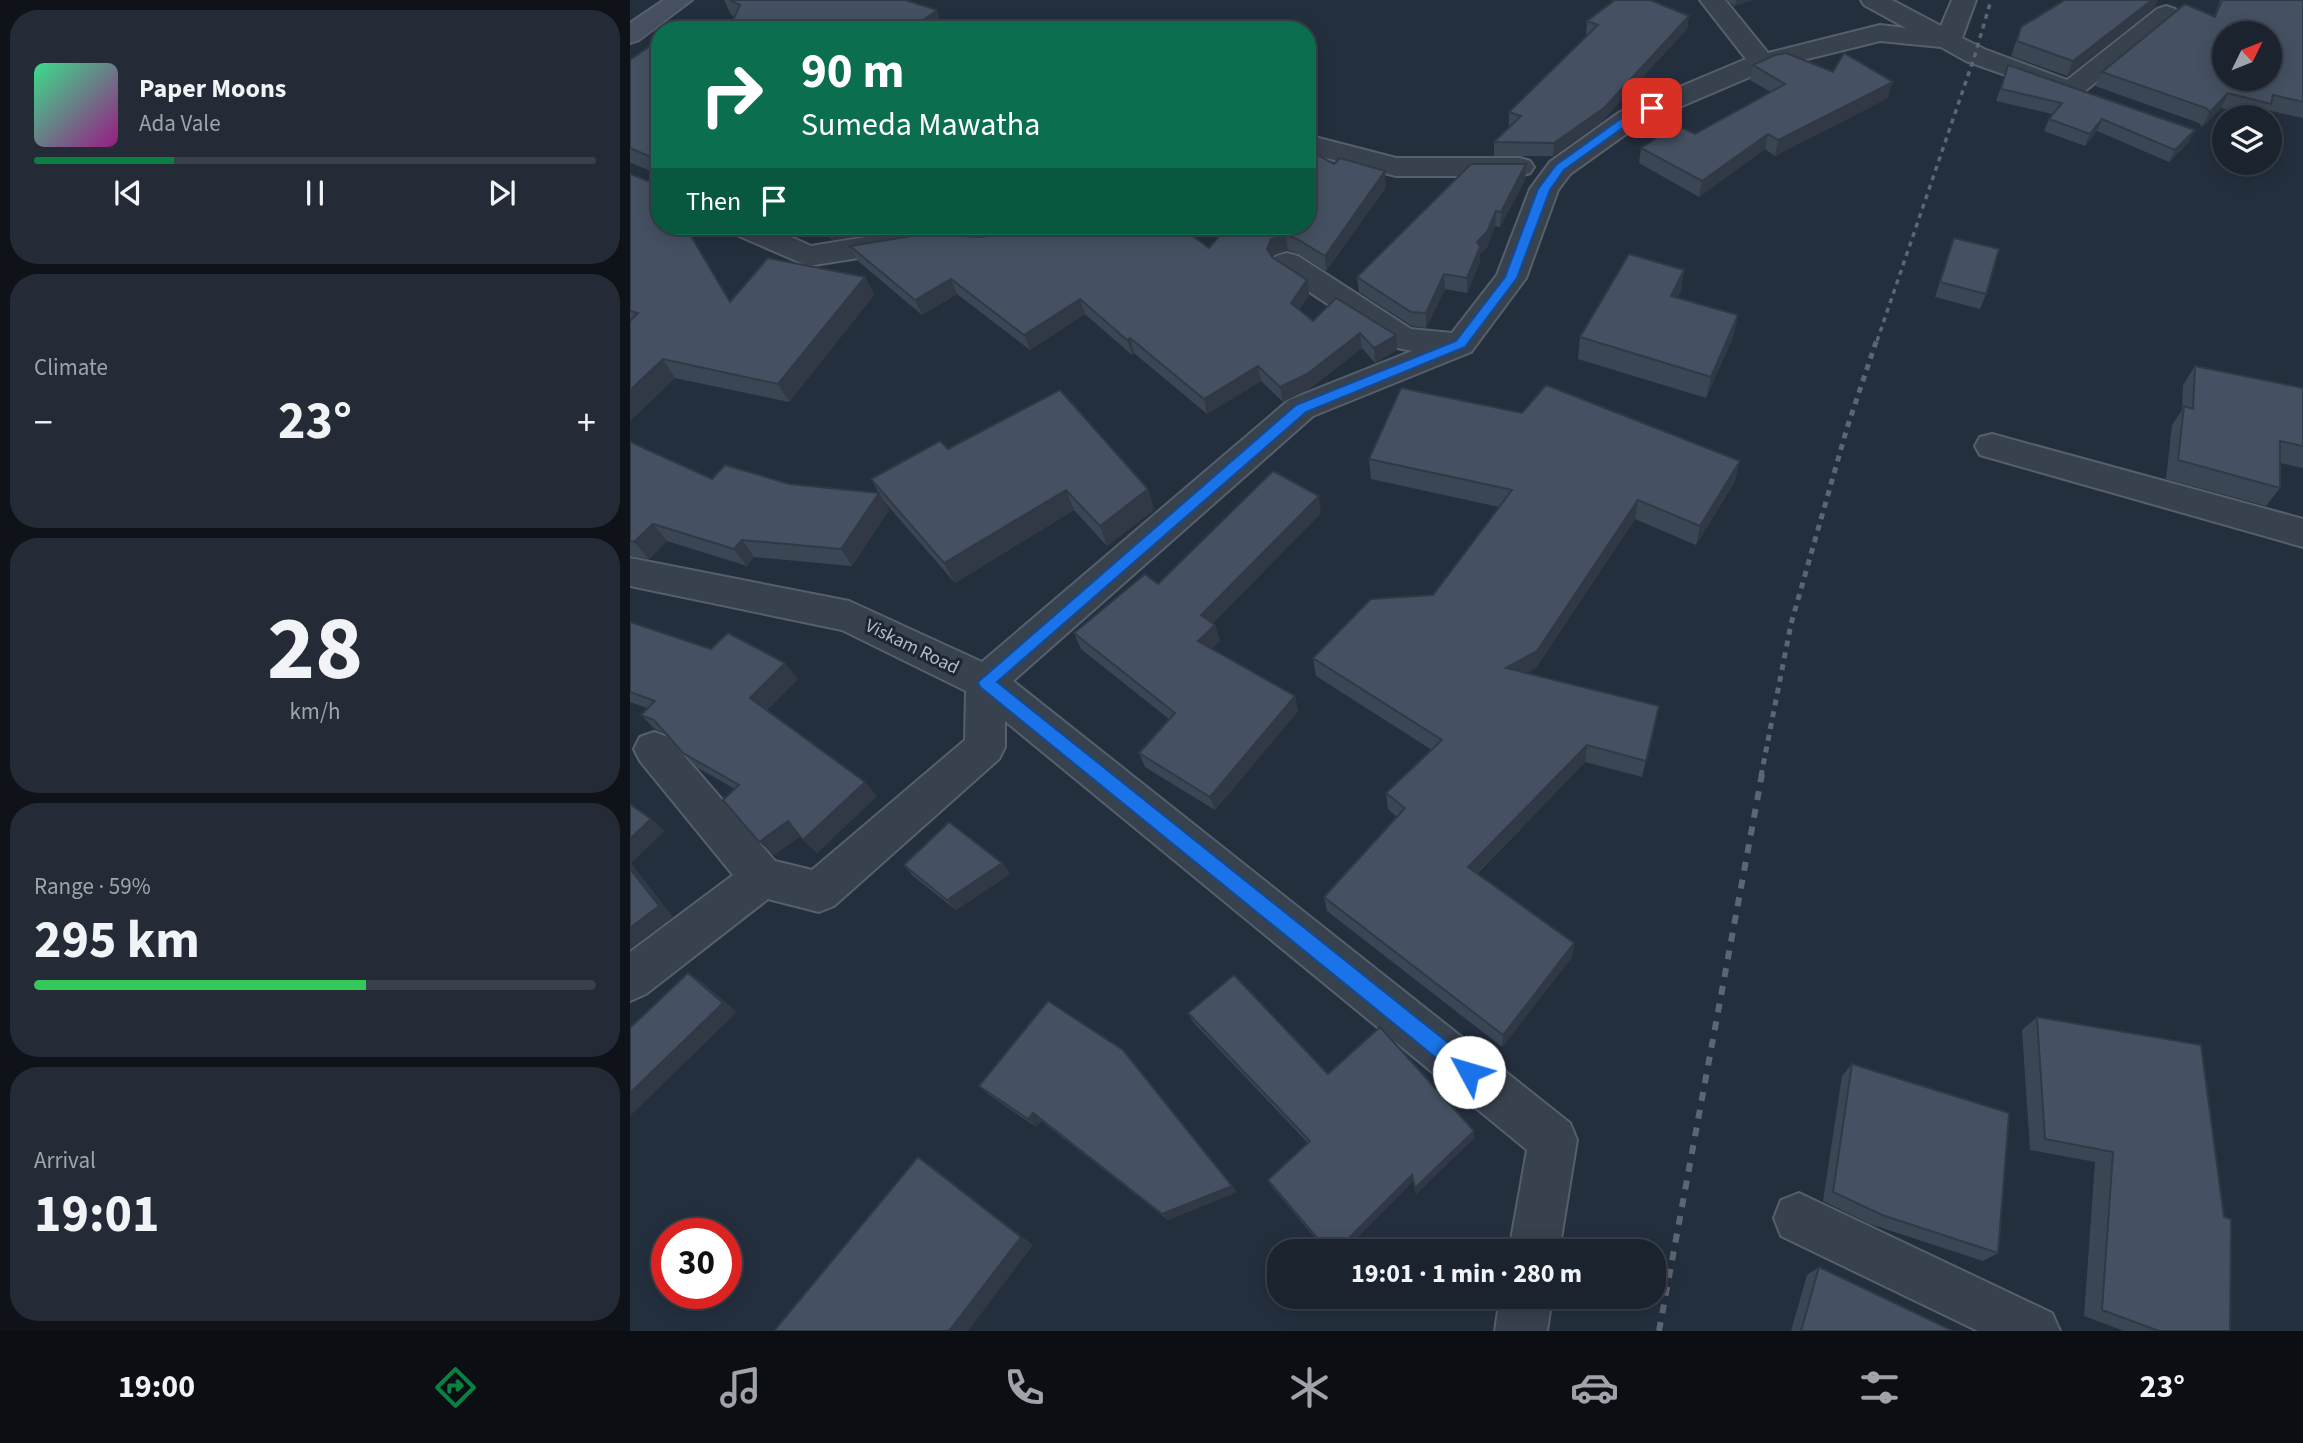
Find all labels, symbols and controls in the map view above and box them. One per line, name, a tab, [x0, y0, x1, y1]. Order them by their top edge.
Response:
north arrow	[2212, 21, 2282, 91]
map controls	[2212, 21, 2282, 175]
text: 90 m	[801, 37, 905, 107]
icon: right	[686, 49, 777, 140]
text: Paper Moons	[139, 70, 286, 107]
pin	[1622, 78, 1682, 138]
icon: arrive	[1633, 89, 1671, 127]
text: Sumeda Mawatha	[801, 102, 1040, 148]
button: layers	[2212, 105, 2282, 175]
text: Ada Vale	[139, 107, 221, 140]
icon: previous	[109, 174, 147, 212]
icon: pause	[296, 174, 334, 212]
icon: next	[483, 174, 521, 212]
icon: arrive	[755, 182, 793, 220]
text: Then	[686, 183, 741, 220]
text: Climate	[34, 351, 108, 384]
text: 23°	[278, 385, 352, 459]
text: −	[34, 396, 53, 450]
text: +	[577, 396, 596, 450]
text: 28	[267, 585, 363, 714]
street label: Viskam Road	[860, 613, 964, 681]
text: km/h	[289, 695, 341, 728]
text: Range · 59%	[34, 870, 151, 903]
text: 295 km	[34, 904, 200, 978]
position arrow	[1432, 1035, 1506, 1109]
text: Arrival	[34, 1144, 96, 1177]
text: 19:01	[34, 1178, 159, 1252]
speed limit sign: 30	[651, 1218, 742, 1309]
text: 19:01 · 1 min · 280 m	[1351, 1255, 1582, 1292]
icon: directions	[431, 1363, 480, 1412]
icon: music	[716, 1363, 765, 1412]
icon: phone	[1000, 1363, 1049, 1412]
icon: climate	[1285, 1363, 1334, 1412]
icon: car	[1570, 1363, 1619, 1412]
icon: filters	[1855, 1363, 1904, 1412]
text: 19:00	[118, 1364, 195, 1410]
text: 23°	[2140, 1364, 2185, 1410]

